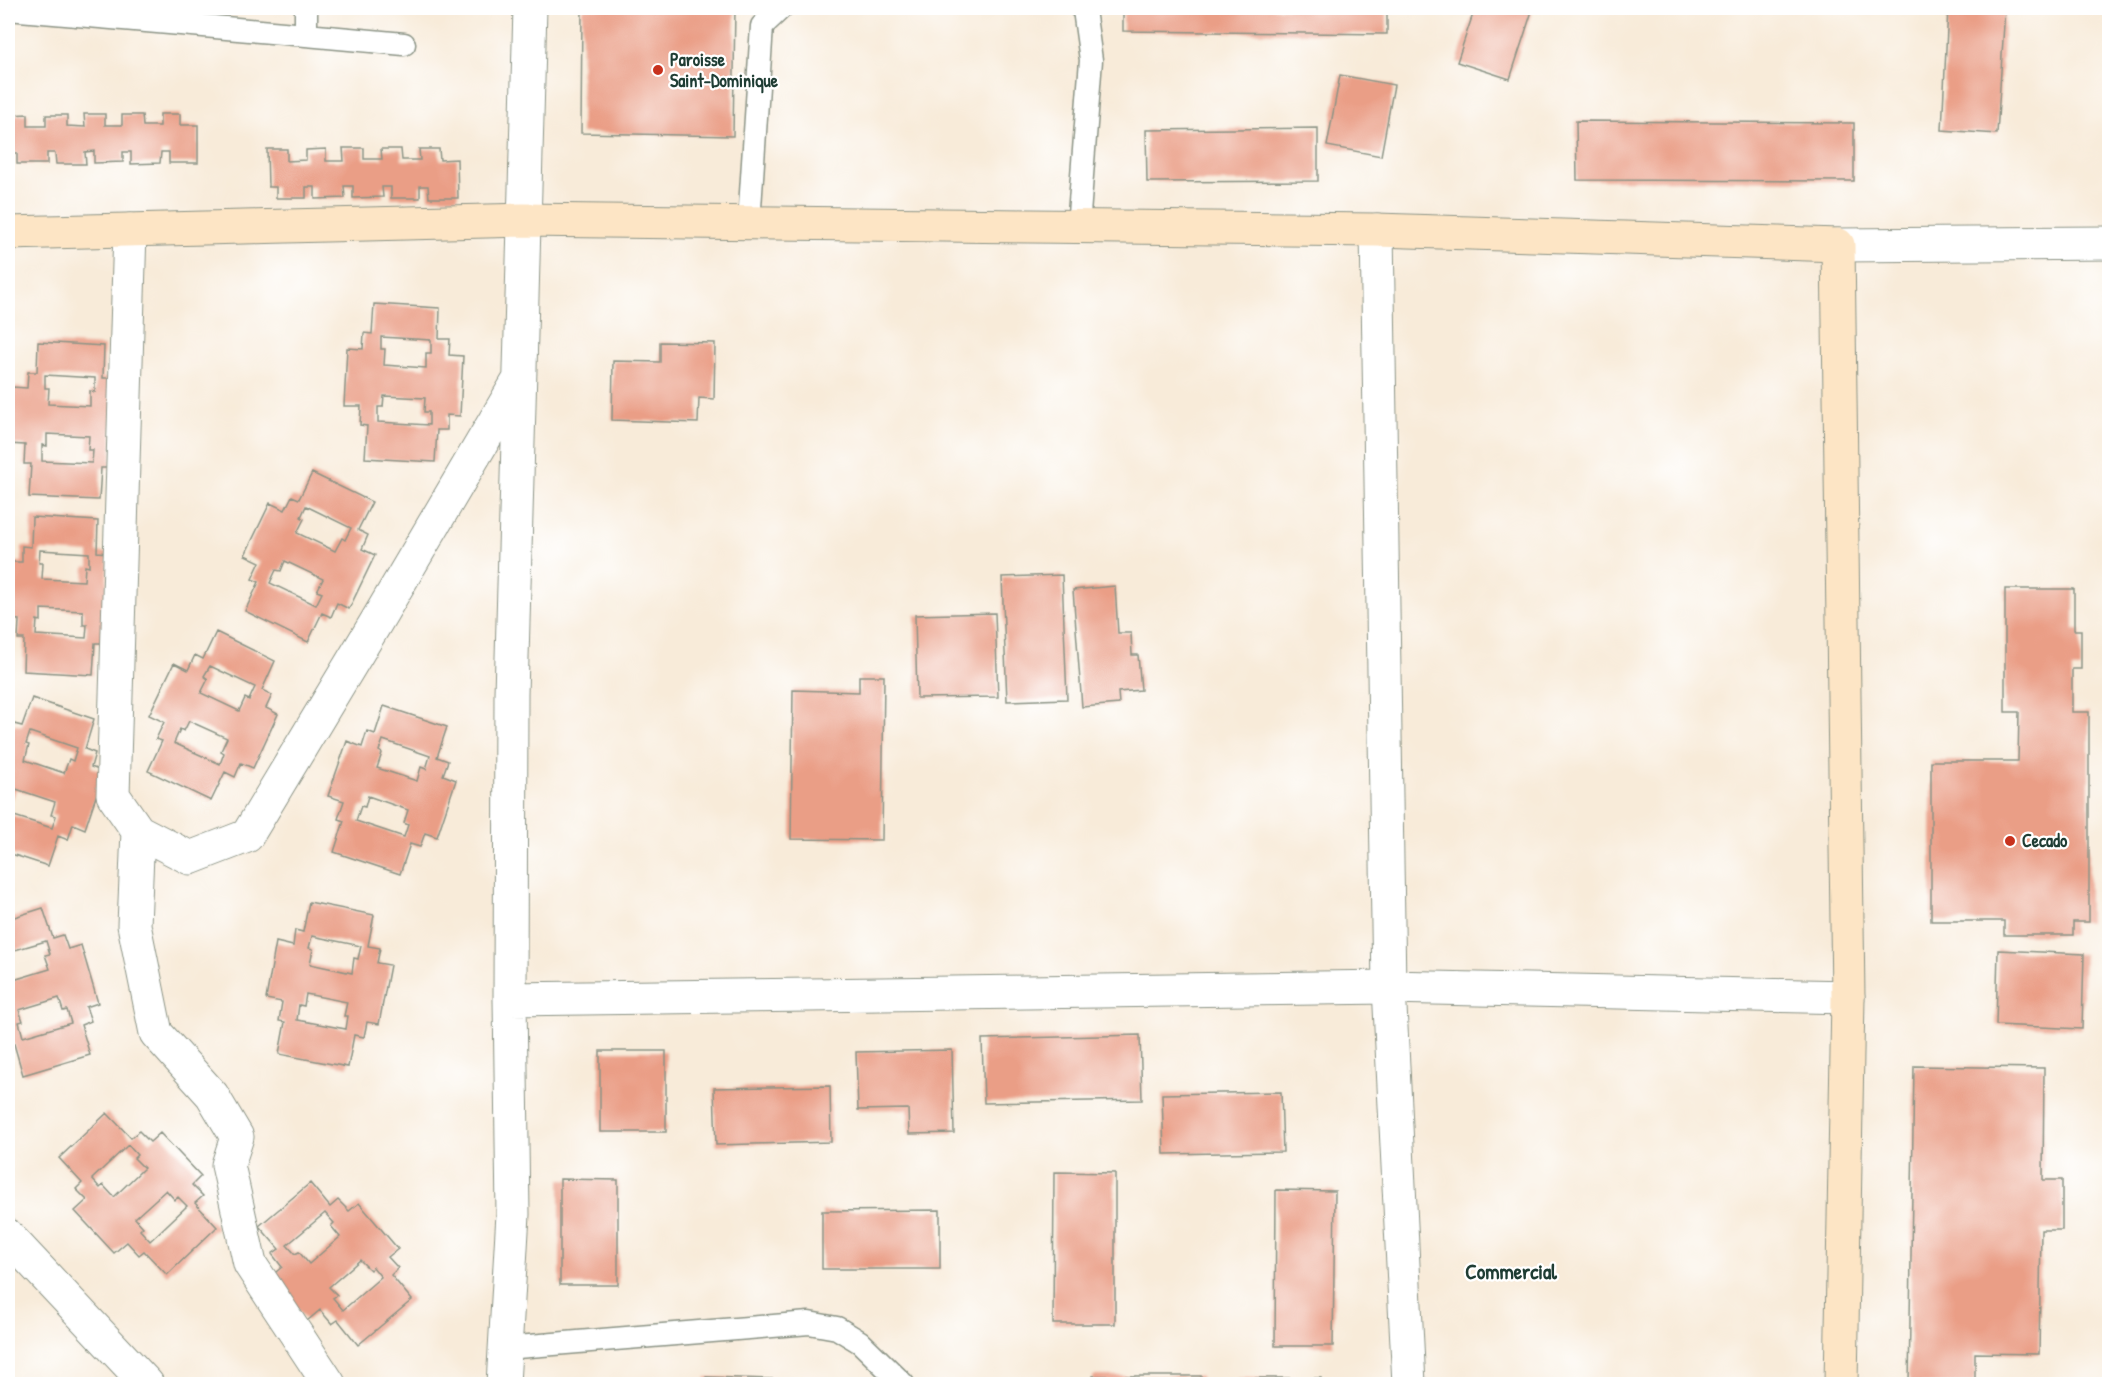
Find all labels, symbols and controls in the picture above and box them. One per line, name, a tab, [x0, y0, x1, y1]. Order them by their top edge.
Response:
place label: Paroisse Saint-Dominique	[670, 47, 779, 94]
marker: Paroisse Saint-Dominique	[651, 63, 665, 77]
place label: Cecado	[2022, 828, 2068, 853]
marker: Cecado	[2003, 834, 2017, 848]
district label: Commercial	[1465, 1257, 1557, 1286]

